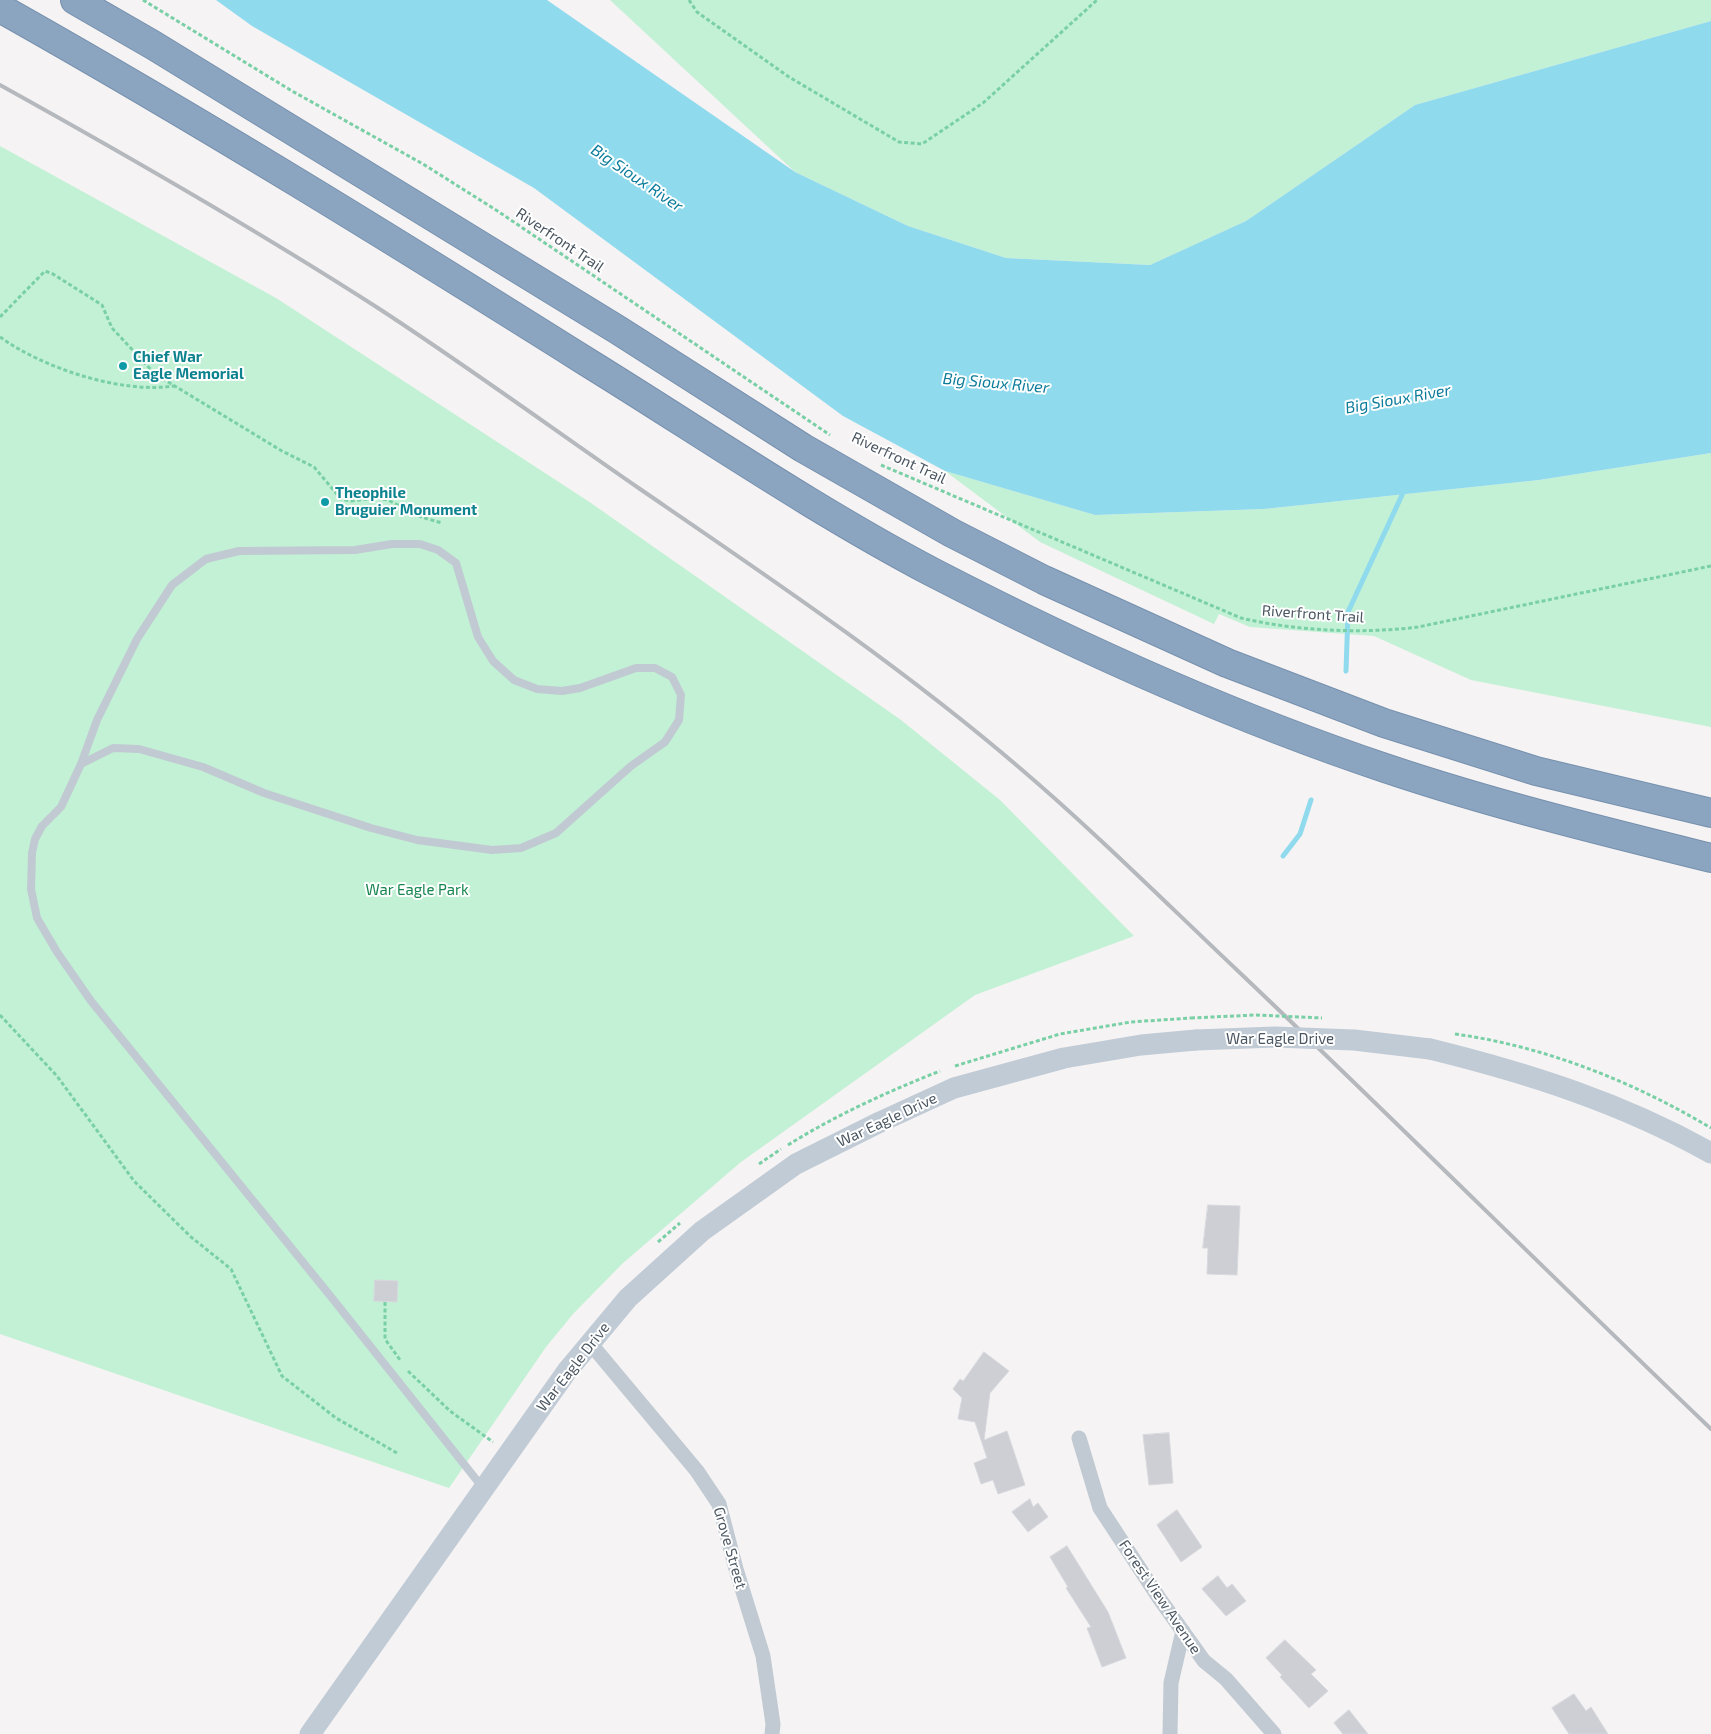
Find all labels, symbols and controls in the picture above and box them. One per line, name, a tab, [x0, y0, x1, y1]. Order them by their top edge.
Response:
water label: Big Sioux River	[587, 140, 687, 216]
street label: Riverfront Trail	[512, 204, 608, 276]
place label: Chief War Eagle Memorial	[133, 348, 244, 383]
marker: Chief War Eagle Memorial	[117, 360, 129, 372]
water label: Big Sioux River	[942, 369, 1050, 397]
water label: Big Sioux River	[1344, 380, 1452, 418]
street label: Riverfront Trail	[849, 428, 949, 488]
place label: Theophile Bruguier Monument	[335, 484, 477, 519]
marker: Theophile Bruguier Monument	[319, 496, 331, 508]
street label: Riverfront Trail	[1261, 601, 1365, 627]
park label: War Eagle Park	[365, 881, 469, 899]
street label: War Eagle Drive	[1226, 1030, 1334, 1048]
street label: War Eagle Drive	[834, 1089, 940, 1151]
street label: War Eagle Drive	[533, 1319, 613, 1415]
street label: Grove Street	[710, 1505, 750, 1591]
street label: Forest View Avenue	[1115, 1537, 1205, 1657]

